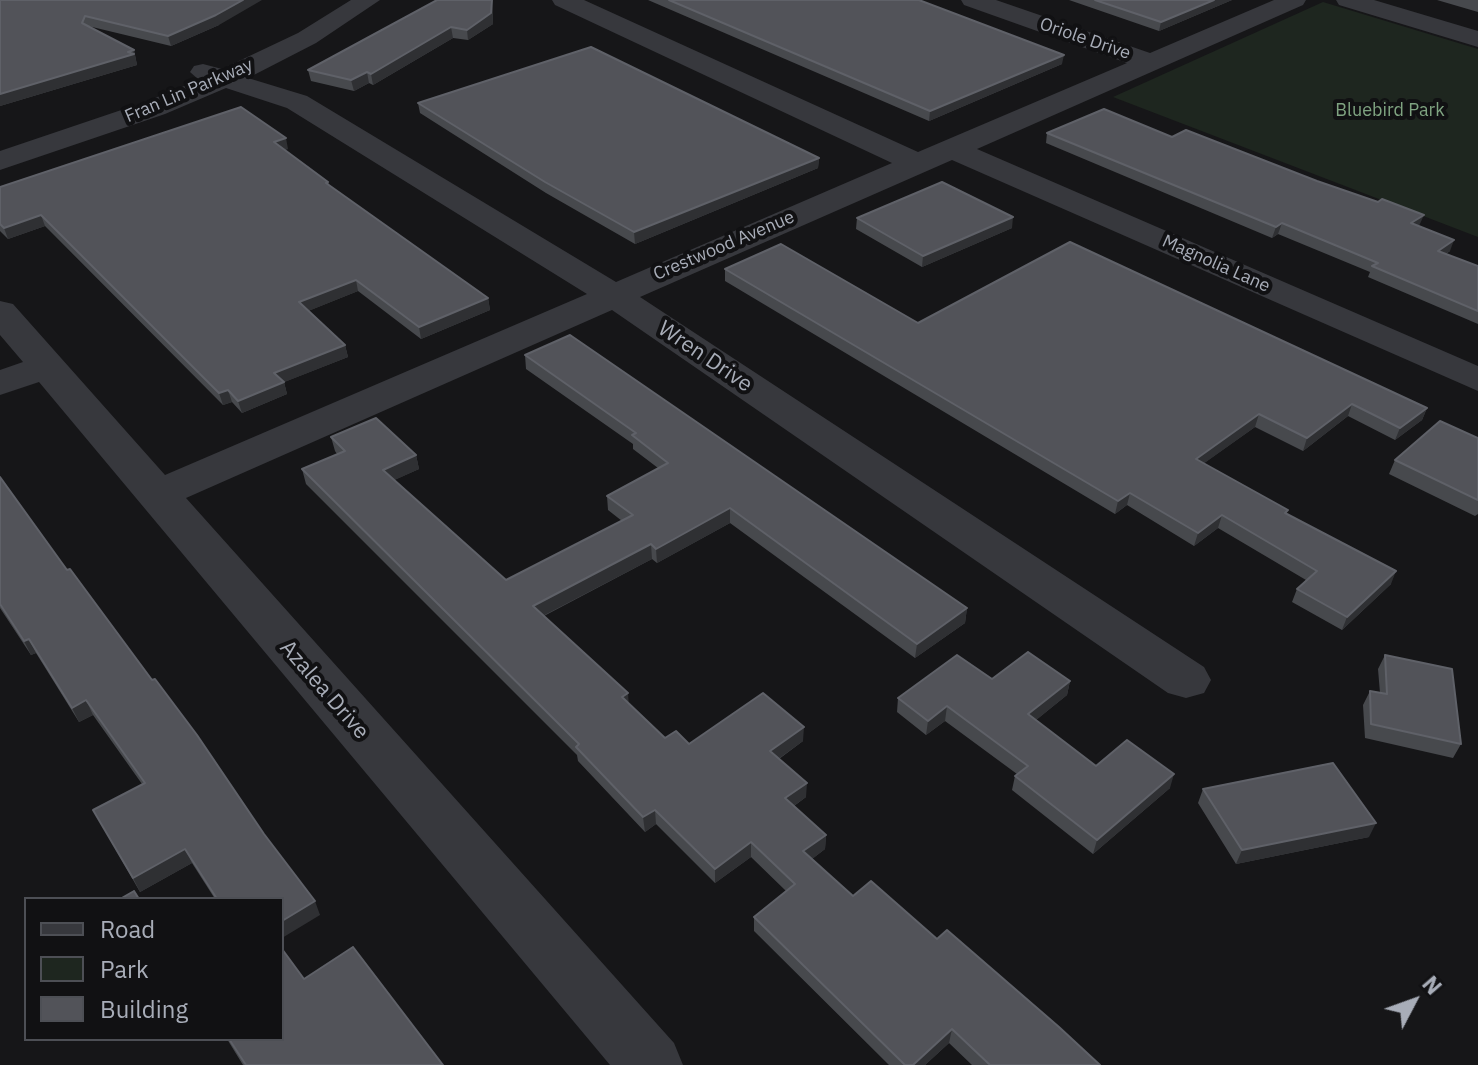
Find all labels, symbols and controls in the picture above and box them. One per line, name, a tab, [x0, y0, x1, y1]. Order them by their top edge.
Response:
street label: Oriole Drive	[1037, 13, 1133, 65]
street label: Fran Lin Parkway	[122, 54, 256, 128]
park label: Bluebird Park	[1335, 100, 1445, 122]
street label: Crestwood Avenue	[650, 207, 798, 285]
street label: Magnolia Lane	[1159, 231, 1273, 297]
street label: Wren Drive	[653, 316, 757, 398]
street label: Azalea Drive	[274, 635, 374, 745]
legend	[24, 897, 284, 1041]
text: Road	[100, 913, 155, 945]
text: Park	[100, 953, 149, 985]
north arrow	[1374, 961, 1454, 1041]
text: N	[1416, 969, 1449, 1000]
text: Building	[100, 993, 188, 1025]

